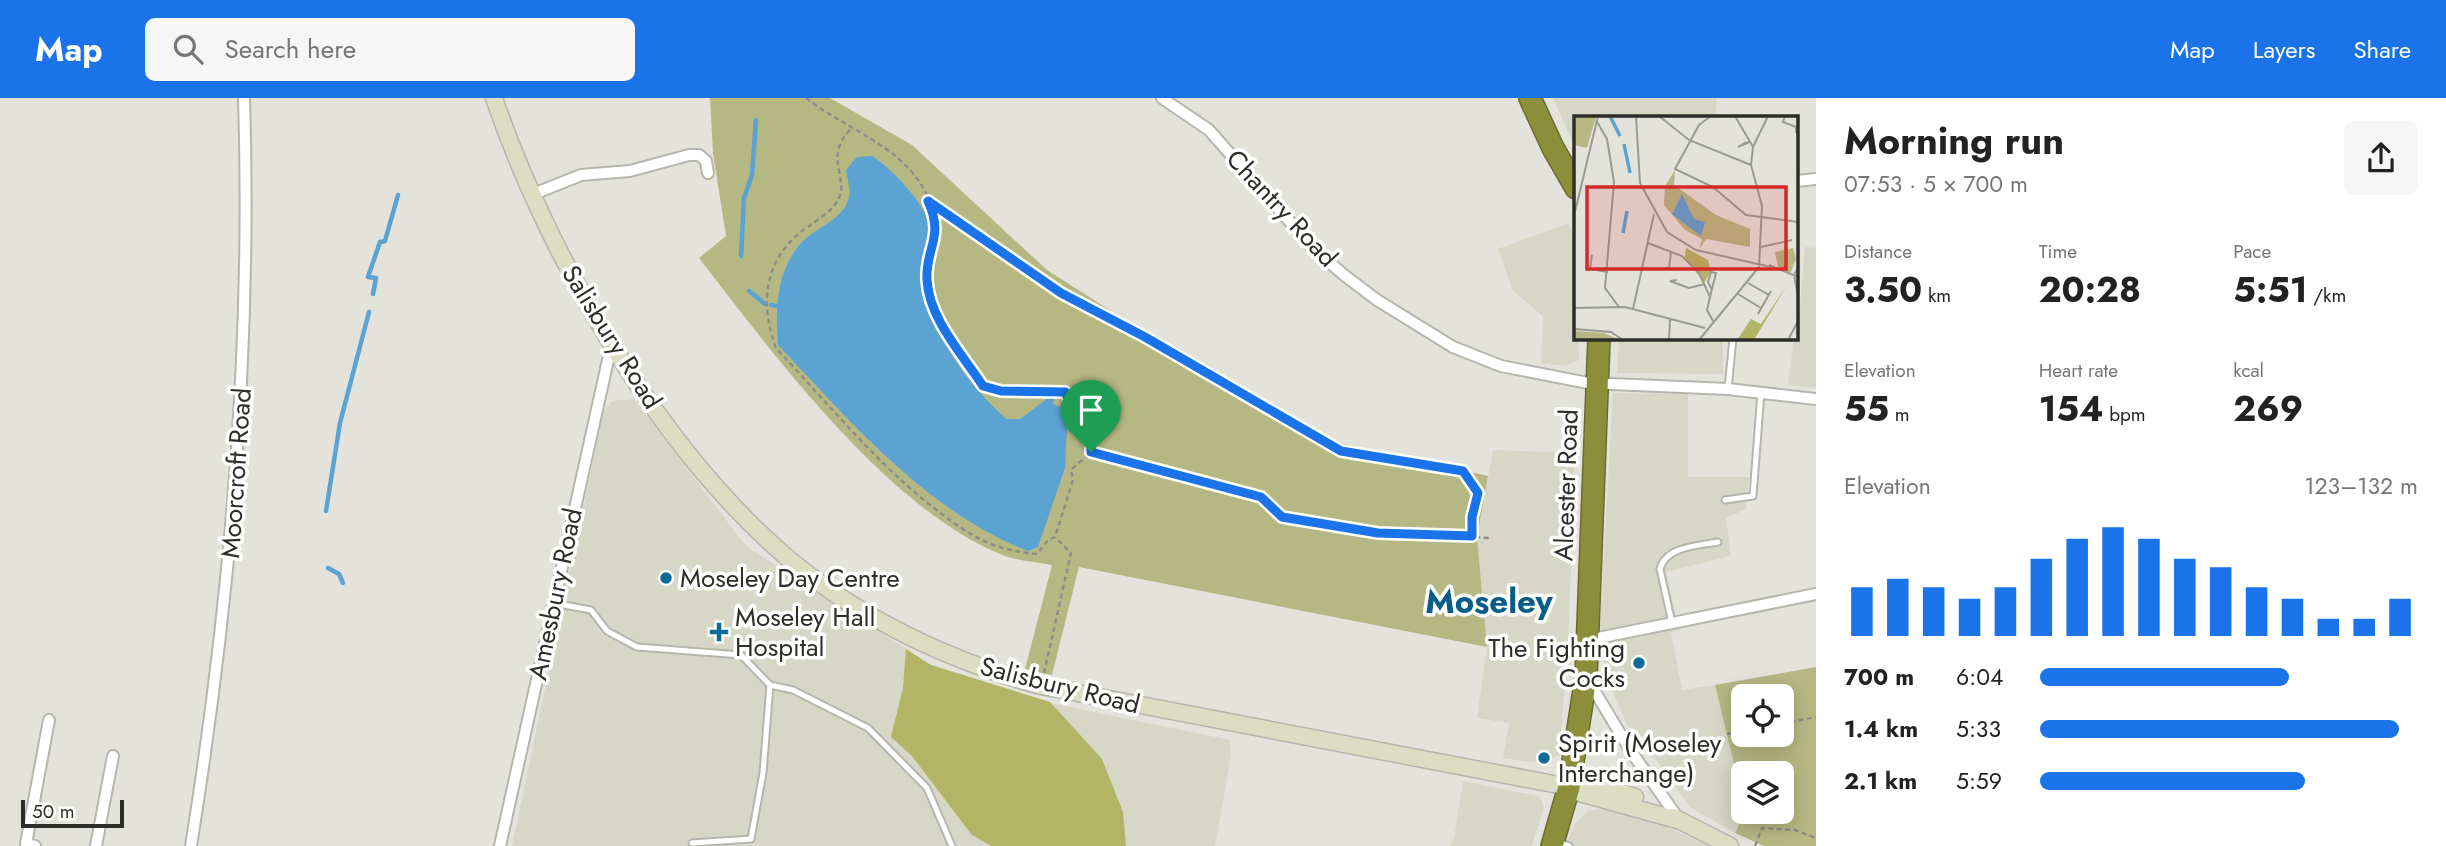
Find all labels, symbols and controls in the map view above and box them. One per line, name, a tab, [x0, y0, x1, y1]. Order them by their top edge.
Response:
search box	[145, 18, 635, 81]
text: Map	[35, 26, 103, 73]
icon: search	[169, 30, 207, 68]
text: Search here	[225, 30, 356, 68]
text: Map	[2170, 32, 2215, 67]
text: Layers	[2253, 32, 2315, 67]
text: Share	[2353, 32, 2411, 67]
text: Morning run	[1844, 113, 2064, 168]
inset map	[1574, 116, 1798, 340]
button: share	[2344, 121, 2418, 195]
street label: Chantry Road	[1217, 141, 1347, 275]
text: 07:53 · 5 × 700 m	[1844, 167, 2028, 201]
text: Distance	[1844, 238, 1912, 265]
text: Time	[2039, 238, 2077, 265]
text: Pace	[2233, 238, 2271, 265]
street label: Salisbury Road	[553, 258, 671, 416]
text: 3.50	[1844, 265, 1922, 315]
text: 20:28	[2039, 265, 2141, 315]
text: 5:51	[2233, 265, 2308, 315]
text: km	[1922, 282, 1951, 309]
text: /km	[2308, 282, 2346, 309]
text: Elevation	[1844, 357, 1916, 384]
text: Heart rate	[2039, 357, 2118, 384]
text: kcal	[2233, 357, 2264, 384]
pin	[1061, 380, 1121, 452]
text: 55	[1844, 384, 1889, 434]
text: 154	[2039, 384, 2103, 434]
text: 269	[2233, 384, 2303, 434]
street label: Moorcroft Road	[211, 387, 261, 559]
icon: arrive	[1072, 391, 1110, 429]
text: m	[1889, 401, 1910, 428]
text: bpm	[2103, 401, 2146, 428]
street label: Alcester Road	[1544, 408, 1588, 562]
text: Elevation	[1844, 469, 1931, 503]
text: 123–132 m	[2304, 469, 2418, 503]
street label: Amesbury Road	[518, 505, 592, 683]
place label: Moseley Day Centre	[680, 559, 900, 597]
marker: Moseley Day Centre	[658, 570, 674, 586]
district label: Moseley	[1425, 578, 1553, 625]
place label: Moseley Hall Hospital	[735, 598, 875, 666]
marker: Moseley Hall Hospital	[709, 622, 729, 642]
place label: The Fighting Cocks	[1488, 629, 1625, 697]
street label: Salisbury Road	[976, 647, 1144, 723]
marker: The Fighting Cocks	[1631, 655, 1647, 671]
text: 700 m	[1844, 660, 1914, 694]
text: 6:04	[1956, 660, 2003, 694]
map controls	[1731, 684, 1794, 824]
button: locate	[1731, 684, 1794, 747]
text: 1.4 km	[1844, 712, 1918, 746]
text: 5:33	[1956, 712, 2001, 746]
place label: Spirit (Moseley Interchange)	[1558, 724, 1722, 792]
marker: Spirit (Moseley Interchange)	[1536, 750, 1552, 766]
button: layers	[1731, 761, 1794, 824]
text: 2.1 km	[1844, 764, 1917, 798]
text: 5:59	[1956, 764, 2002, 798]
scale bar	[21, 797, 124, 829]
text: 50 m	[32, 798, 75, 825]

